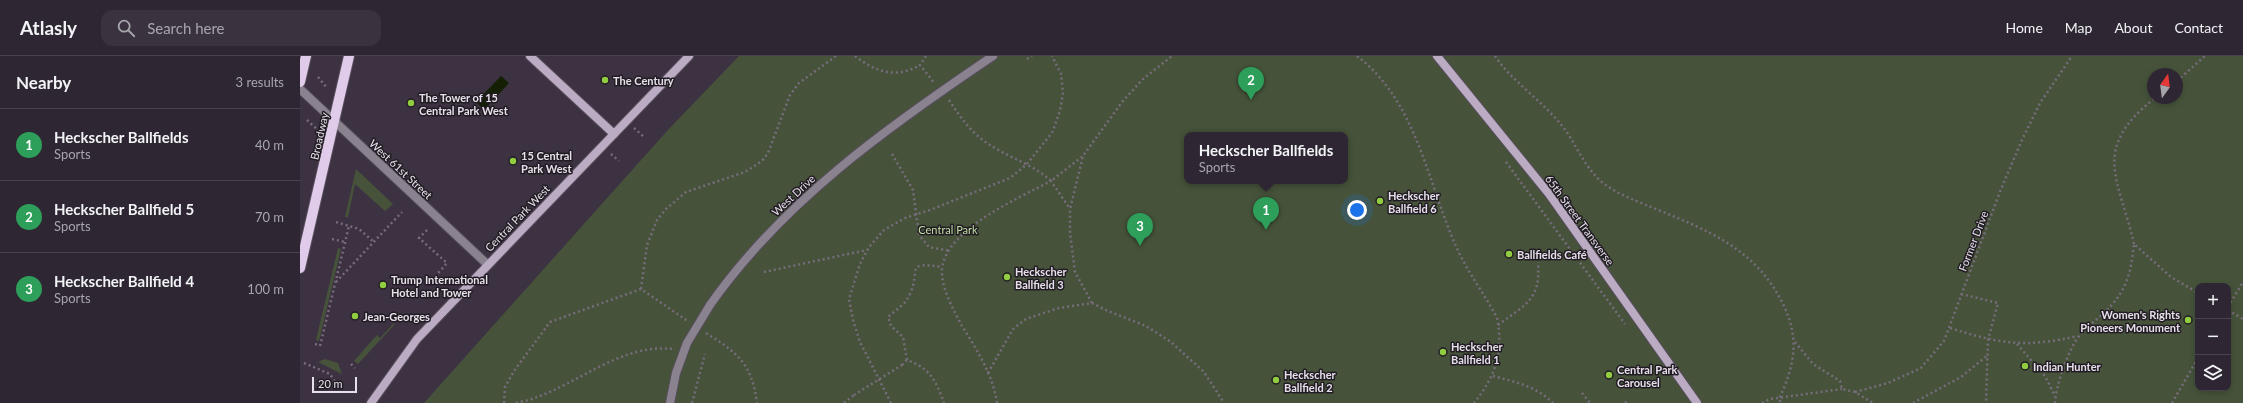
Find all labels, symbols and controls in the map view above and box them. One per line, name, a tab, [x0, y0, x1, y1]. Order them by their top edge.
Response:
search box	[101, 10, 381, 46]
text: Atlasly	[20, 16, 77, 39]
icon: search	[115, 17, 137, 39]
text: Search here	[147, 19, 225, 37]
text: Home	[2005, 19, 2043, 36]
text: Map	[2065, 19, 2092, 36]
text: About	[2114, 19, 2152, 36]
text: Contact	[2174, 19, 2223, 36]
pin: 2	[1238, 67, 1264, 100]
north arrow	[2147, 68, 2183, 104]
text: Nearby	[16, 72, 71, 93]
text: 3 results	[236, 74, 284, 90]
place label: The Century	[613, 74, 674, 87]
marker: The Century	[600, 75, 610, 85]
place label: The Tower of 15 Central Park West	[419, 91, 509, 117]
marker: The Tower of 15 Central Park West	[406, 98, 416, 108]
street label: Broadway	[307, 111, 331, 161]
text: Heckscher Ballfields	[54, 128, 188, 146]
popup	[1184, 132, 1348, 184]
text: 1	[25, 137, 33, 153]
text: 40 m	[255, 137, 284, 153]
street label: West 61st Street	[367, 137, 435, 202]
text: Heckscher Ballfields	[1199, 141, 1333, 159]
text: Sports	[54, 146, 91, 162]
place label: 15 Central Park West	[521, 149, 572, 175]
marker: 15 Central Park West	[508, 156, 518, 166]
text: Sports	[1199, 159, 1235, 175]
street label: West Drive	[769, 172, 817, 218]
street label: 65th Street Transverse	[1543, 172, 1617, 268]
street label: Central Park West	[482, 182, 552, 254]
place label: Heckscher Ballfield 6	[1388, 189, 1441, 215]
marker: Heckscher Ballfield 6	[1375, 196, 1385, 206]
pin: 1	[1253, 197, 1279, 230]
text: Heckscher Ballfield 5	[54, 200, 194, 218]
your location	[1347, 200, 1367, 220]
text: 2	[25, 209, 33, 225]
text: 70 m	[255, 209, 284, 225]
street label: Former Drive	[1956, 209, 1991, 273]
pin: 3	[1127, 213, 1153, 246]
text: Sports	[54, 218, 91, 234]
park label: Central Park	[918, 223, 978, 236]
place label: Ballfields Café	[1517, 248, 1587, 261]
marker: Ballfields Café	[1504, 249, 1514, 259]
place label: Heckscher Ballfield 3	[1015, 265, 1068, 291]
text: Heckscher Ballfield 4	[54, 272, 194, 290]
marker: Heckscher Ballfield 3	[1002, 272, 1012, 282]
place label: Trump International Hotel and Tower	[391, 273, 488, 299]
marker: Trump International Hotel and Tower	[378, 280, 388, 290]
text: 3	[25, 281, 33, 297]
text: 100 m	[247, 281, 284, 297]
map controls	[2195, 283, 2231, 391]
button: +	[2195, 283, 2231, 319]
text: Sports	[54, 290, 91, 306]
place label: Women's Rights Pioneers Monument	[2080, 308, 2181, 334]
place label: Jean-Georges	[363, 310, 430, 323]
marker: Jean-Georges	[350, 311, 360, 321]
marker: Women's Rights Pioneers Monument	[2183, 315, 2193, 325]
button: −	[2195, 319, 2231, 355]
place label: Heckscher Ballfield 1	[1451, 340, 1504, 366]
marker: Heckscher Ballfield 1	[1438, 347, 1448, 357]
button: layers	[2195, 355, 2231, 391]
place label: Indian Hunter	[2033, 360, 2102, 373]
marker: Indian Hunter	[2020, 361, 2030, 371]
place label: Central Park Carousel	[1617, 363, 1678, 389]
place label: Heckscher Ballfield 2	[1284, 368, 1337, 394]
marker: Central Park Carousel	[1604, 370, 1614, 380]
scale bar	[312, 375, 357, 394]
marker: Heckscher Ballfield 2	[1271, 375, 1281, 385]
text: 20 m	[318, 377, 343, 390]

